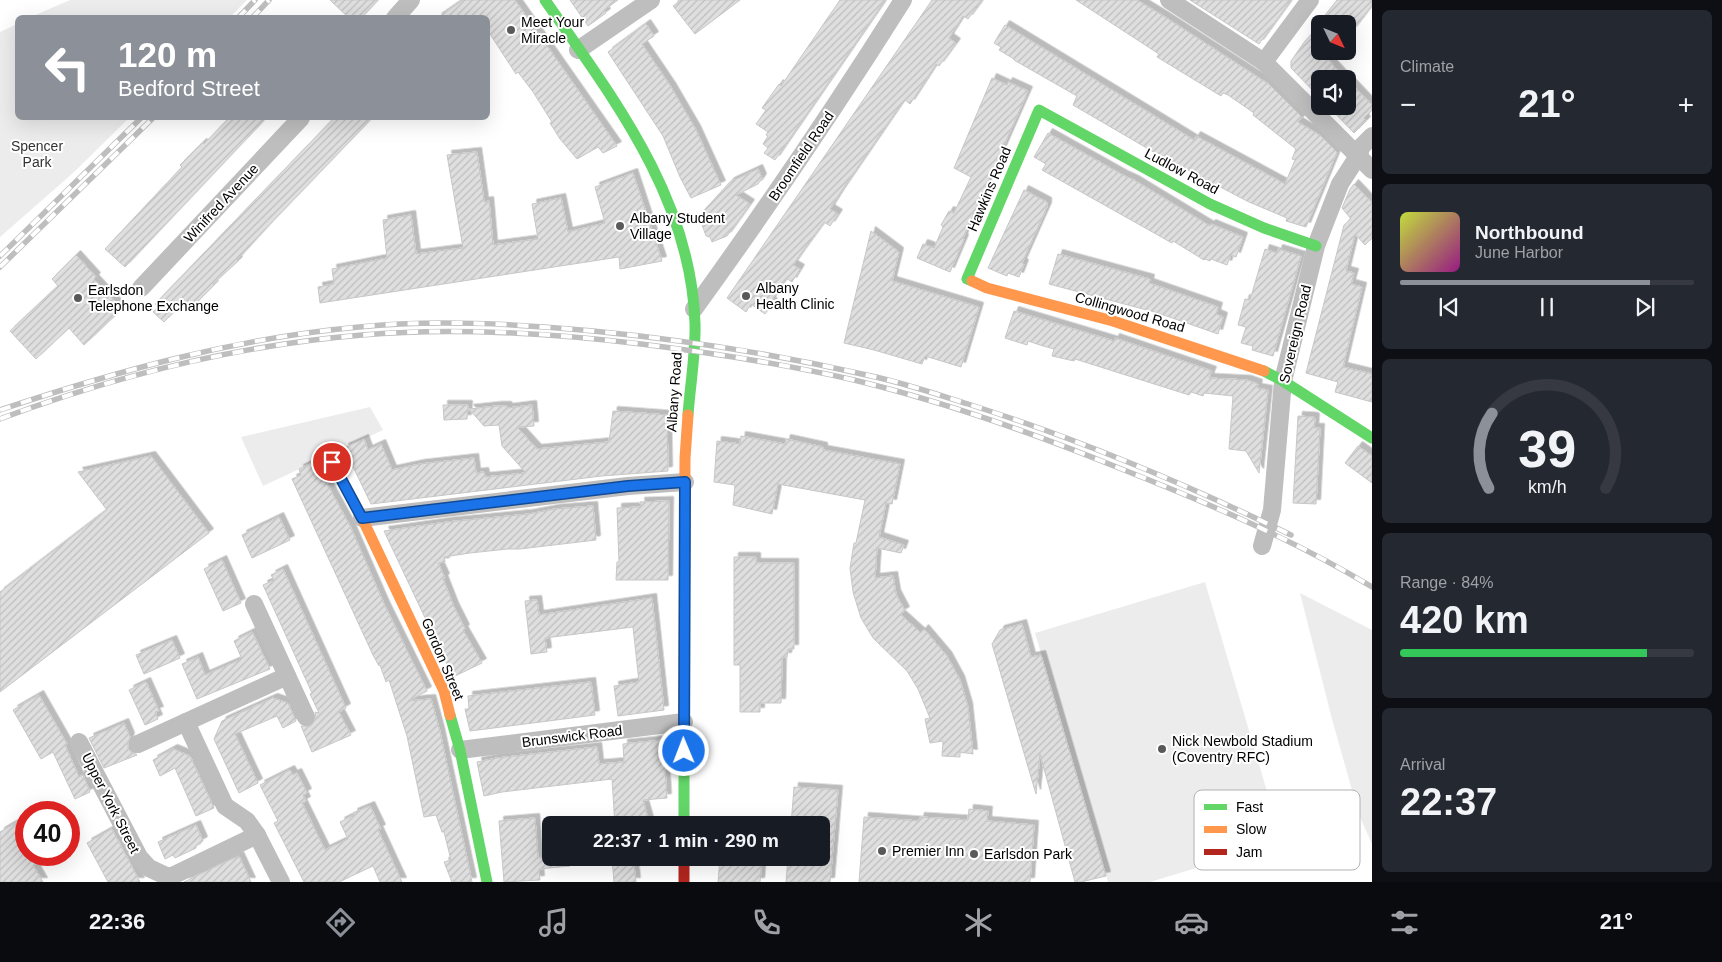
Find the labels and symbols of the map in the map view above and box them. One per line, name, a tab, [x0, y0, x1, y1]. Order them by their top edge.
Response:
place label: Meet Your Miracle	[521, 14, 584, 46]
north arrow	[1311, 15, 1356, 60]
marker: Meet Your Miracle	[505, 24, 517, 36]
street label: Broomfield Road	[765, 108, 837, 204]
park label: Spencer Park	[11, 138, 63, 170]
street label: Hawkins Road	[964, 144, 1014, 234]
street label: Ludlow Road	[1142, 145, 1222, 197]
street label: Winifred Avenue	[180, 160, 262, 246]
place label: Albany Student Village	[630, 210, 725, 242]
marker: Albany Student Village	[614, 220, 626, 232]
place label: Albany Health Clinic	[756, 280, 835, 312]
place label: Earlsdon Telephone Exchange	[88, 282, 219, 314]
street label: Sovereign Road	[1276, 283, 1314, 385]
street label: Collingwood Road	[1073, 289, 1187, 335]
marker: Albany Health Clinic	[740, 290, 752, 302]
marker: Earlsdon Telephone Exchange	[72, 292, 84, 304]
street label: Albany Road	[663, 351, 685, 433]
pin	[311, 441, 353, 483]
street label: Gordon Street	[418, 615, 468, 703]
street label: Brunswick Road	[521, 722, 623, 750]
position arrow	[657, 724, 709, 776]
place label: Nick Newbold Stadium (Coventry RFC)	[1172, 733, 1313, 765]
marker: Nick Newbold Stadium (Coventry RFC)	[1156, 743, 1168, 755]
street label: Upper York Street	[79, 750, 143, 856]
legend	[1194, 790, 1360, 870]
text: Fast	[1236, 799, 1263, 815]
speed limit sign: 40	[15, 801, 80, 866]
text: Slow	[1236, 821, 1267, 837]
place label: Premier Inn	[892, 843, 964, 859]
text: Jam	[1236, 844, 1262, 860]
marker: Premier Inn	[876, 845, 888, 857]
place label: Earlsdon Park	[984, 846, 1073, 862]
marker: Earlsdon Park	[968, 848, 980, 860]

